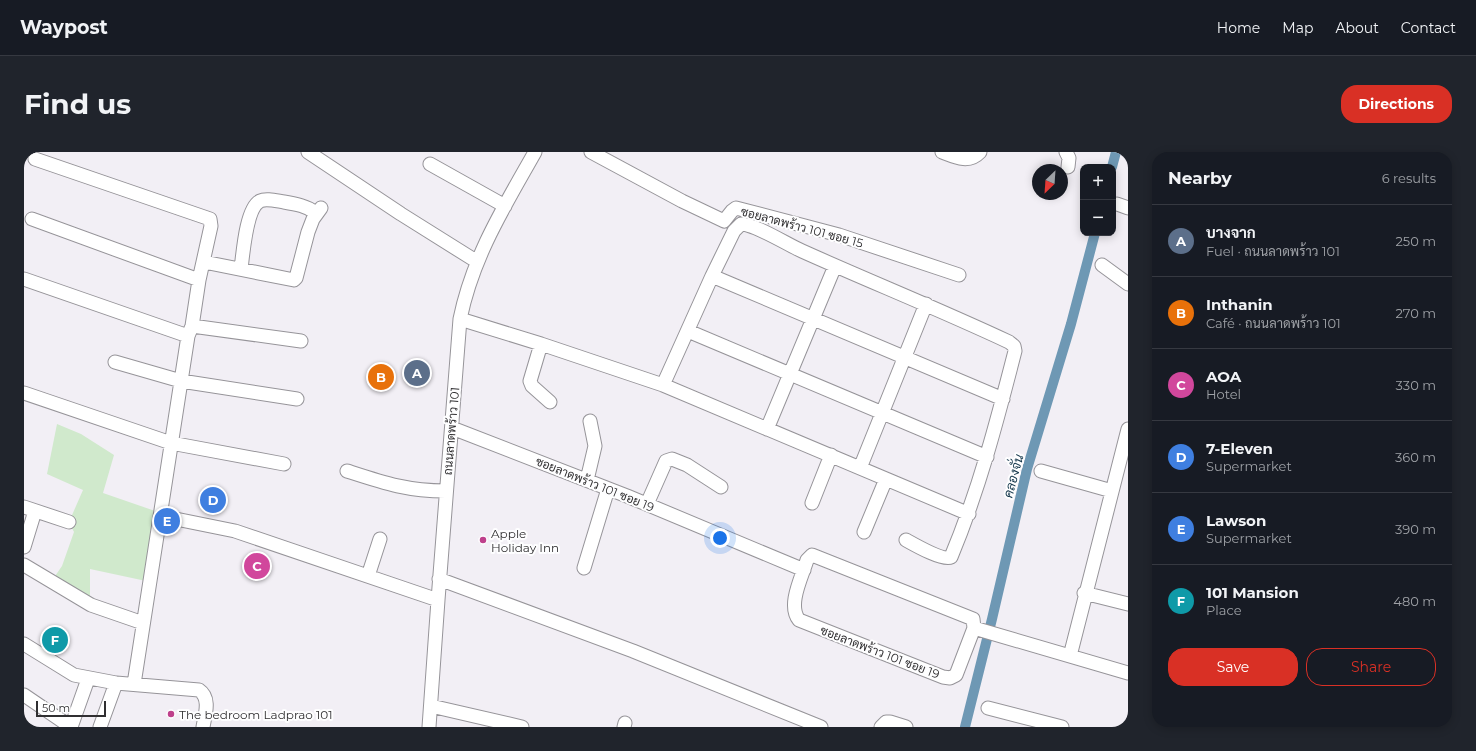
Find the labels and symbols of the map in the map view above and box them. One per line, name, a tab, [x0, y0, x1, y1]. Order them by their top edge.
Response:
north arrow	[1032, 164, 1068, 200]
street label: ซอยลาดพร้าว 101 ซอย 15	[739, 203, 865, 251]
pin: A	[404, 358, 430, 388]
pin: B	[368, 362, 394, 392]
street label: ถนนลาดพร้าว 101	[440, 386, 462, 476]
water label: คลองจั่น	[996, 451, 1027, 500]
street label: ซอยลาดพร้าว 101 ซอย 19	[534, 453, 656, 515]
pin: D	[200, 485, 226, 515]
pin: E	[154, 506, 180, 536]
place label: Apple Holiday Inn	[491, 526, 559, 555]
your location	[710, 528, 730, 548]
marker: Apple Holiday Inn	[478, 535, 488, 545]
pin: C	[244, 551, 270, 581]
street label: ซอยลาดพร้าว 101 ซอย 19	[818, 622, 942, 682]
pin: F	[42, 625, 68, 655]
scale bar	[36, 699, 106, 718]
place label: The bedroom Ladprao 101	[179, 707, 333, 722]
marker: The bedroom Ladprao 101	[166, 709, 176, 719]

